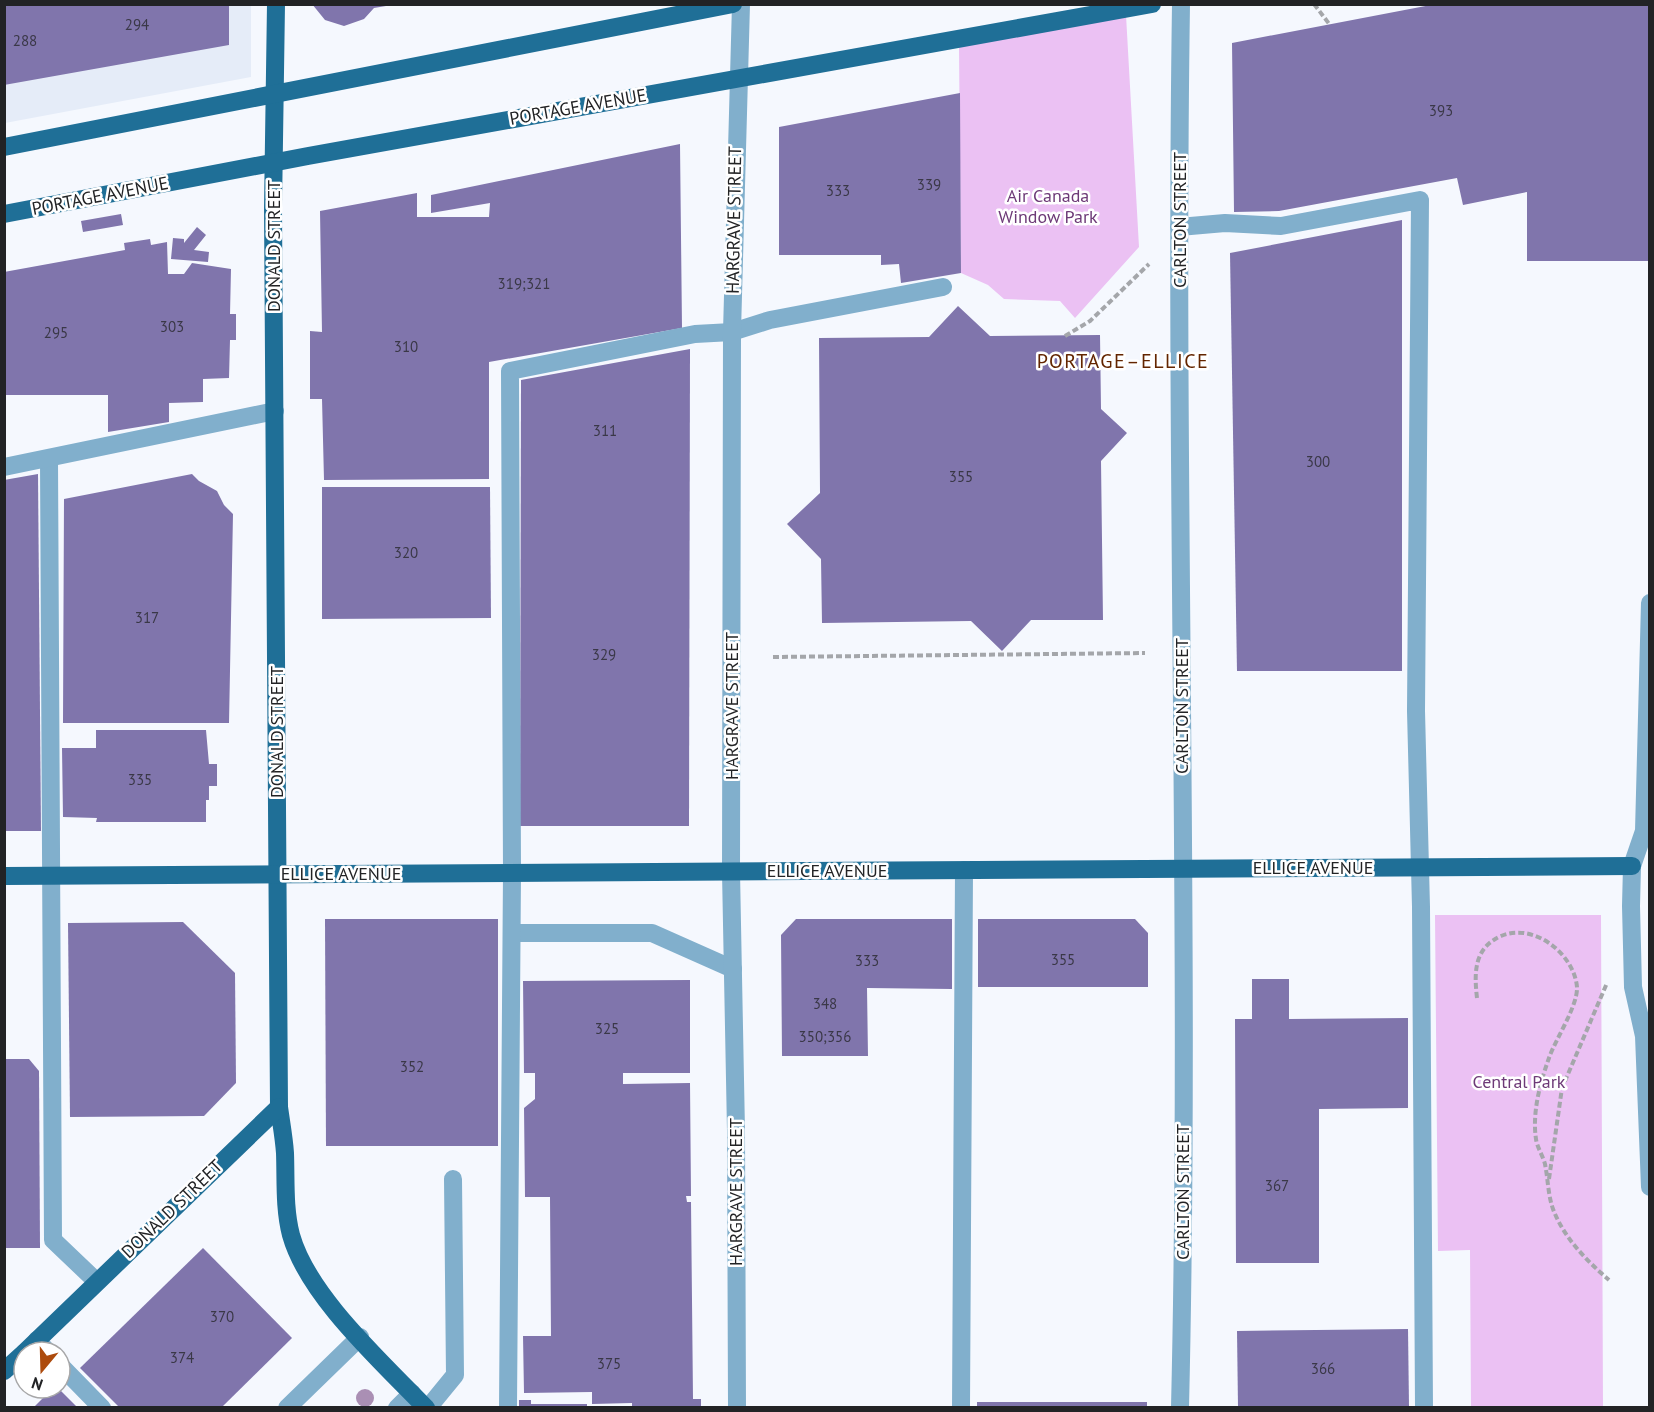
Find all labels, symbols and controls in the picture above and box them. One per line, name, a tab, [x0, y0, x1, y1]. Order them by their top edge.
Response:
house number: 294	[125, 15, 149, 34]
house number: 288	[13, 31, 37, 50]
street label: PORTAGE AVENUE	[508, 83, 648, 130]
house number: 393	[1429, 101, 1453, 120]
street label: HARGRAVE STREET	[721, 146, 746, 294]
street label: CARLTON STREET	[1168, 152, 1191, 288]
street label: PORTAGE AVENUE	[30, 171, 170, 220]
house number: 339	[917, 175, 941, 194]
street label: DONALD STREET	[262, 180, 285, 312]
house number: 333	[826, 181, 850, 200]
park label: Air Canada Window Park	[998, 184, 1098, 228]
house number: 319;321	[498, 274, 550, 293]
house number: 303	[160, 317, 184, 336]
house number: 295	[44, 323, 68, 342]
house number: 310	[394, 337, 418, 356]
district label: PORTAGE–ELLICE	[1037, 348, 1209, 374]
house number: 311	[593, 421, 617, 440]
house number: 300	[1306, 452, 1330, 471]
house number: 355	[949, 467, 973, 486]
house number: 320	[394, 543, 418, 562]
house number: 317	[135, 608, 159, 627]
street label: HARGRAVE STREET	[720, 632, 743, 780]
street label: CARLTON STREET	[1170, 638, 1193, 774]
house number: 329	[592, 645, 616, 664]
street label: DONALD STREET	[265, 666, 288, 798]
house number: 335	[128, 770, 152, 789]
street label: ELLICE AVENUE	[1253, 856, 1373, 879]
street label: ELLICE AVENUE	[767, 859, 887, 882]
street label: ELLICE AVENUE	[281, 862, 401, 885]
house number: 355	[1051, 950, 1075, 969]
house number: 333	[855, 951, 879, 970]
house number: 348	[813, 994, 837, 1013]
house number: 325	[595, 1019, 619, 1038]
house number: 350;356	[799, 1027, 851, 1046]
house number: 352	[400, 1057, 424, 1076]
park label: Central Park	[1473, 1070, 1566, 1093]
street label: HARGRAVE STREET	[724, 1118, 747, 1266]
street label: CARLTON STREET	[1171, 1124, 1194, 1260]
street label: DONALD STREET	[116, 1154, 227, 1263]
house number: 367	[1265, 1176, 1289, 1195]
house number: 370	[210, 1307, 234, 1326]
north arrow	[12, 1340, 72, 1400]
house number: 374	[170, 1348, 194, 1367]
house number: 375	[597, 1354, 621, 1373]
house number: 366	[1311, 1359, 1335, 1378]
text: N	[29, 1373, 45, 1395]

